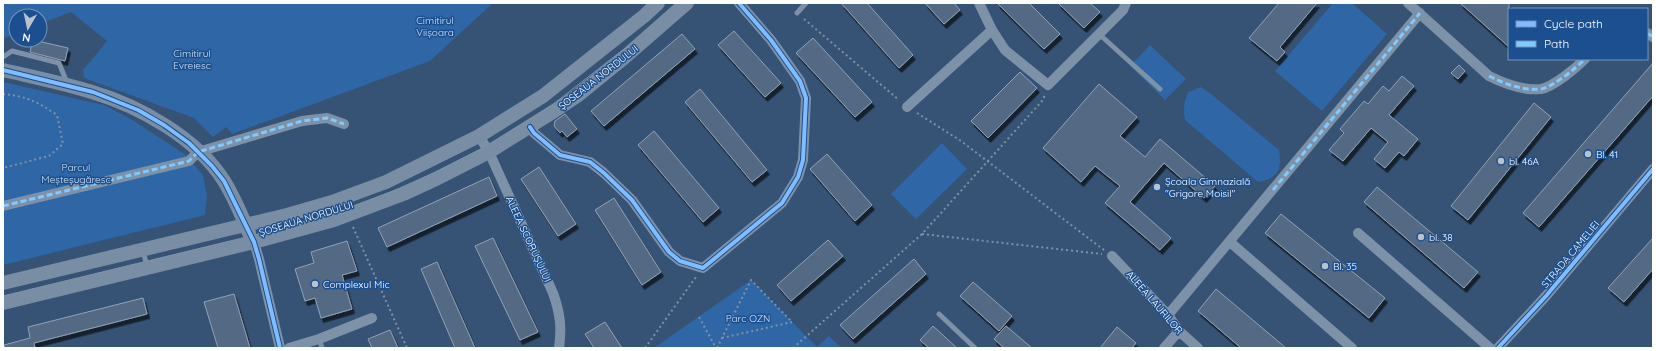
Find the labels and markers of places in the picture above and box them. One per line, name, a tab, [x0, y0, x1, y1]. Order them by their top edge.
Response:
place label: Bl. 41	[1596, 148, 1618, 161]
marker: Bl. 41	[1583, 149, 1593, 159]
place label: bl. 46A	[1509, 155, 1540, 168]
marker: bl. 46A	[1496, 156, 1506, 166]
place label: Școala Gimnazială "Grigore Moisil"	[1165, 175, 1250, 200]
marker: Școala Gimnazială "Grigore Moisil"	[1152, 182, 1162, 192]
place label: bl. 38	[1429, 231, 1453, 244]
marker: bl. 38	[1416, 232, 1426, 242]
place label: Bl. 35	[1333, 260, 1357, 273]
marker: Bl. 35	[1320, 261, 1330, 271]
place label: Complexul Mic	[323, 278, 390, 291]
marker: Complexul Mic	[310, 279, 320, 289]

